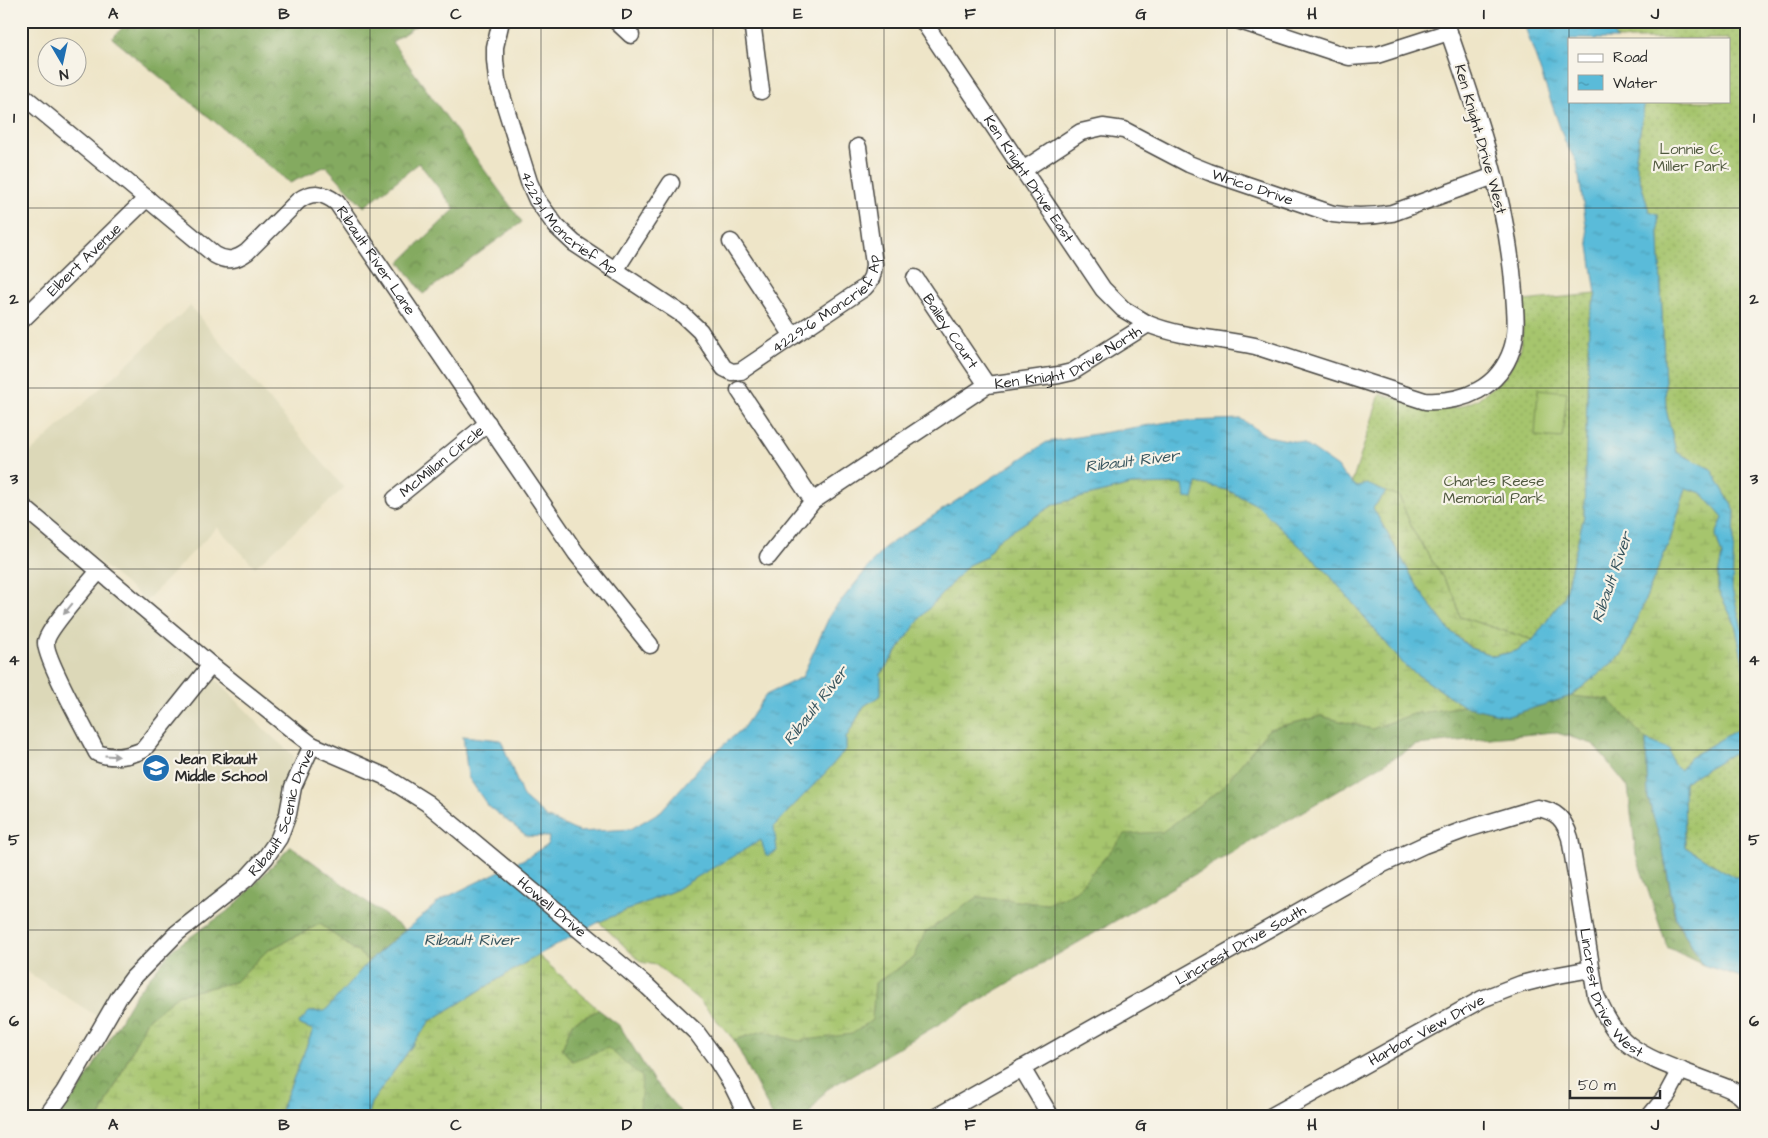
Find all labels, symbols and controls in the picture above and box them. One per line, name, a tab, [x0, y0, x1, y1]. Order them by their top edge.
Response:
text: A	[108, 3, 119, 25]
text: B	[278, 3, 290, 25]
text: C	[450, 3, 462, 25]
text: D	[622, 3, 633, 25]
text: E	[793, 3, 803, 25]
text: F	[964, 3, 976, 25]
text: G	[1135, 3, 1147, 25]
text: H	[1307, 3, 1317, 25]
text: I	[1483, 3, 1485, 25]
text: J	[1650, 3, 1660, 25]
north arrow	[38, 38, 88, 88]
legend	[1568, 38, 1730, 102]
text: Road	[1613, 47, 1648, 68]
street label: Ken Knight Drive West	[1448, 62, 1512, 217]
text: N	[58, 63, 70, 84]
text: Water	[1613, 73, 1657, 94]
text: 1	[13, 107, 16, 129]
text: 1	[1753, 107, 1756, 129]
street label: Ken Knight Drive East	[978, 111, 1079, 247]
park label: Lonnie C. Miller Park	[1653, 139, 1729, 177]
street label: Wrico Drive	[1209, 164, 1296, 211]
street label: 4229-1 Moncrief Ap	[515, 169, 622, 280]
street label: Ribault River Lane	[331, 202, 421, 319]
street label: Elbert Avenue	[42, 219, 126, 301]
street label: 4229-6 Moncrief Ap	[768, 253, 885, 358]
text: 2	[8, 288, 19, 310]
text: 2	[1748, 288, 1759, 310]
street label: Bailey Court	[917, 290, 983, 373]
street label: Ken Knight Drive North	[993, 320, 1146, 395]
street label: McMillan Circle	[395, 420, 489, 502]
water label: Ribault River	[1084, 444, 1182, 478]
text: 3	[9, 468, 19, 490]
text: 3	[1749, 468, 1759, 490]
park label: Charles Reese Memorial Park	[1443, 471, 1545, 509]
water label: Ribault River	[1586, 527, 1638, 625]
one-way arrow	[63, 602, 74, 615]
text: 4	[9, 649, 20, 671]
text: 4	[1749, 649, 1760, 671]
water label: Ribault River	[778, 660, 855, 749]
street label: Ribault Scenic Drive	[244, 745, 320, 881]
place label: Jean Ribault Middle School	[174, 749, 268, 787]
one-way arrow	[105, 752, 121, 760]
school or university icon: Jean Ribault Middle School	[141, 753, 171, 783]
text: 5	[8, 829, 20, 851]
text: 5	[1748, 829, 1760, 851]
street label: Howell Drive	[512, 872, 591, 943]
street label: Lincrest Drive South	[1172, 899, 1310, 990]
street label: Lincrest Drive West	[1574, 927, 1647, 1063]
water label: Ribault River	[424, 929, 520, 951]
street label: Harbor View Drive	[1365, 990, 1489, 1071]
text: 6	[9, 1010, 19, 1032]
text: 6	[1749, 1010, 1759, 1032]
scale bar	[1570, 1068, 1660, 1100]
text: 50 m	[1578, 1075, 1616, 1096]
text: A	[108, 1114, 119, 1136]
text: B	[278, 1114, 290, 1136]
text: C	[450, 1114, 462, 1136]
text: D	[622, 1114, 633, 1136]
text: E	[793, 1114, 803, 1136]
text: F	[964, 1114, 976, 1136]
text: G	[1135, 1114, 1147, 1136]
text: H	[1307, 1114, 1317, 1136]
text: I	[1483, 1114, 1485, 1136]
text: J	[1650, 1114, 1660, 1136]

